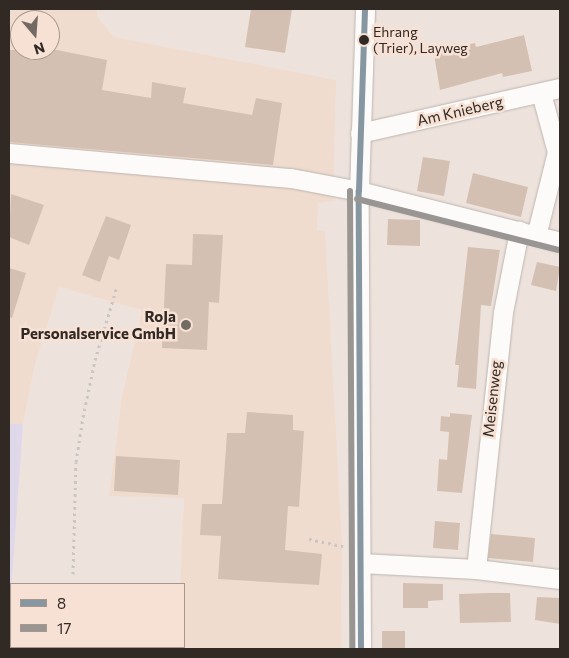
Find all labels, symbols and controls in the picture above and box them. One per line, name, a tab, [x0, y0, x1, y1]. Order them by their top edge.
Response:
north arrow	[10, 10, 60, 60]
place label: Ehrang (Trier), Layweg	[373, 24, 468, 56]
marker: Ehrang (Trier), Layweg	[359, 35, 369, 45]
text: N	[32, 39, 47, 58]
street label: Am Knieberg	[415, 92, 505, 130]
place label: RoJa Personalservice GmbH	[20, 307, 176, 342]
marker: RoJa Personalservice GmbH	[180, 319, 192, 331]
street label: Meisenweg	[479, 360, 505, 438]
legend	[10, 583, 185, 648]
text: 8	[57, 594, 66, 612]
text: 17	[57, 619, 71, 637]

